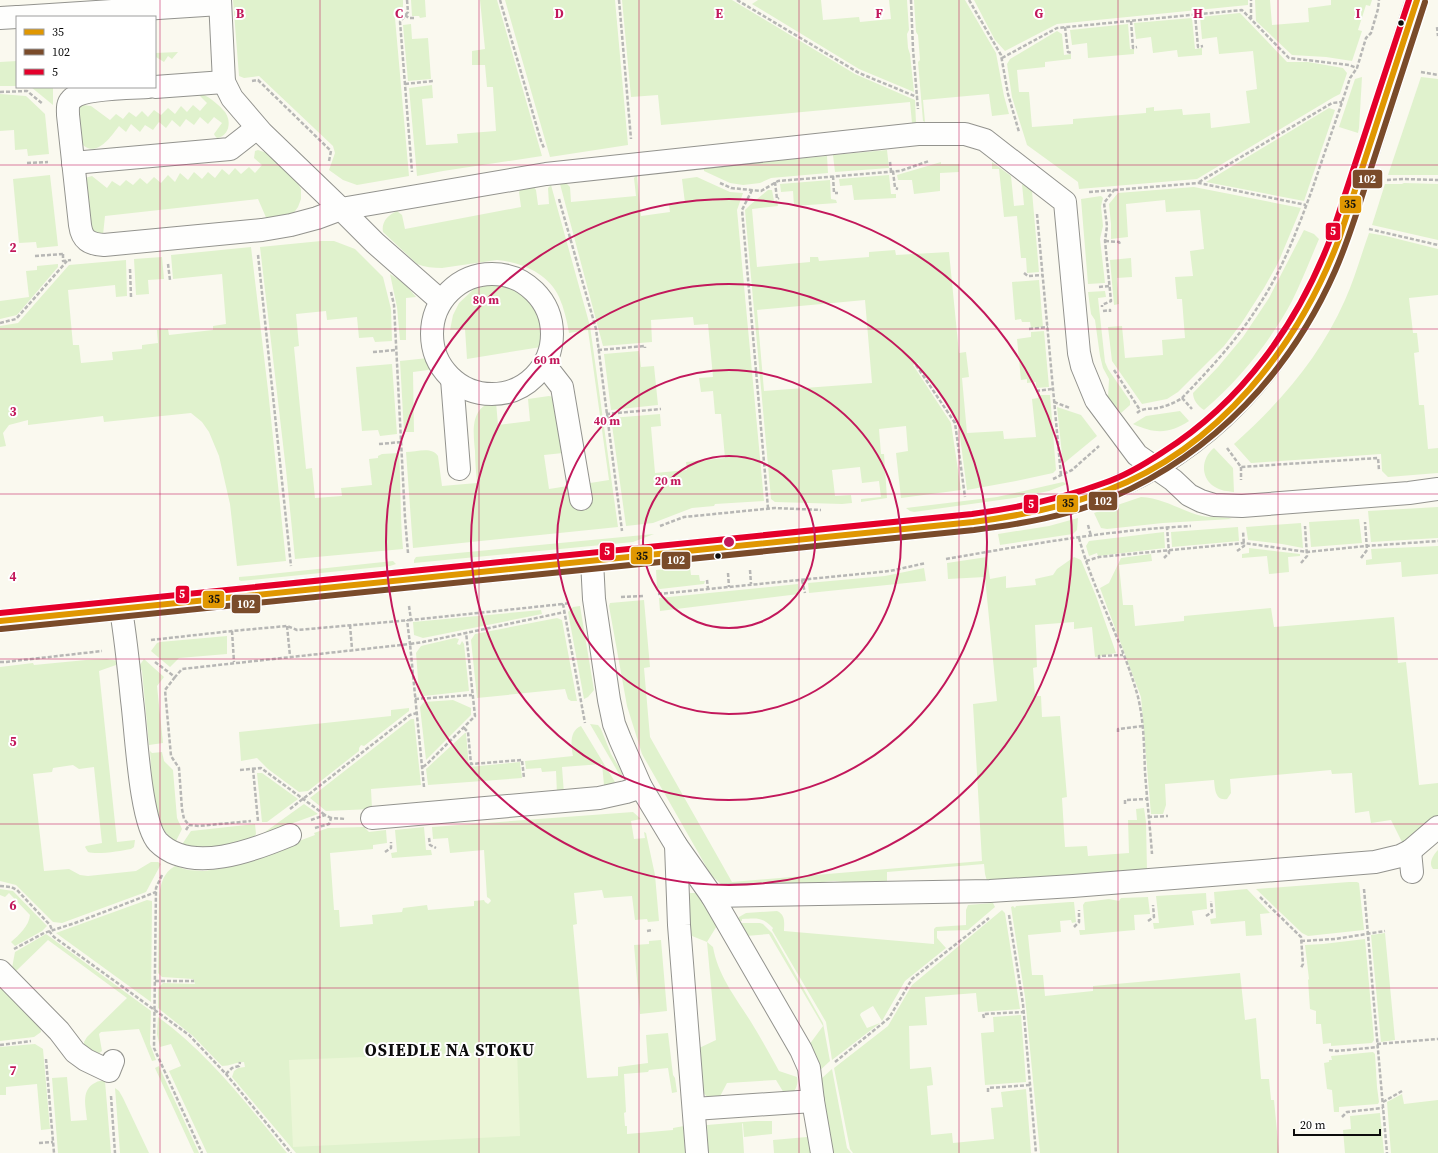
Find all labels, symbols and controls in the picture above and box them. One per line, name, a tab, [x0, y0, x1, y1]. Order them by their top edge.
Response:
text: B	[236, 5, 245, 22]
text: C	[395, 5, 403, 22]
text: D	[554, 5, 564, 22]
text: E	[715, 5, 723, 22]
text: F	[875, 5, 883, 22]
text: G	[1035, 5, 1044, 22]
text: H	[1193, 5, 1203, 22]
text: I	[1355, 5, 1361, 22]
legend	[16, 16, 156, 88]
unlabelled marker	[1396, 18, 1406, 28]
text: 35	[52, 24, 64, 40]
text: 102	[52, 44, 70, 60]
text: 5	[52, 64, 58, 80]
line badge: 102	[1352, 169, 1383, 189]
text: 102	[1358, 172, 1376, 187]
line badge: 35	[1339, 195, 1362, 214]
text: 35	[1344, 197, 1356, 212]
line badge: 5	[1325, 222, 1341, 241]
text: 5	[1330, 224, 1336, 239]
text: 2	[9, 239, 17, 256]
text: 80 m	[473, 292, 499, 308]
text: 60 m	[534, 352, 560, 368]
text: 3	[9, 403, 17, 420]
text: 40 m	[594, 413, 620, 429]
text: 20 m	[655, 473, 681, 489]
line badge: 102	[1088, 491, 1118, 511]
line badge: 5	[1023, 494, 1039, 514]
line badge: 35	[1056, 494, 1079, 513]
text: 102	[1094, 494, 1112, 509]
text: 35	[1062, 496, 1074, 511]
text: 5	[1028, 497, 1034, 512]
centre of rings	[722, 535, 736, 549]
line badge: 5	[599, 542, 615, 561]
text: 5	[604, 544, 610, 559]
line badge: 35	[630, 546, 653, 565]
text: 35	[636, 549, 648, 564]
line badge: 102	[661, 551, 691, 570]
unlabelled marker	[713, 551, 723, 561]
text: 102	[667, 553, 685, 568]
text: 4	[9, 568, 17, 585]
line badge: 5	[175, 585, 190, 604]
text: 5	[179, 587, 185, 602]
line badge: 35	[202, 590, 225, 609]
text: 35	[208, 592, 220, 607]
line badge: 102	[231, 594, 261, 614]
text: 102	[237, 597, 255, 612]
text: 5	[9, 733, 17, 750]
text: 6	[9, 897, 17, 914]
district label: OSIEDLE NA STOKU	[365, 1038, 535, 1062]
text: 7	[9, 1062, 17, 1079]
scale bar	[1294, 1111, 1380, 1137]
text: 20 m	[1300, 1117, 1326, 1133]

